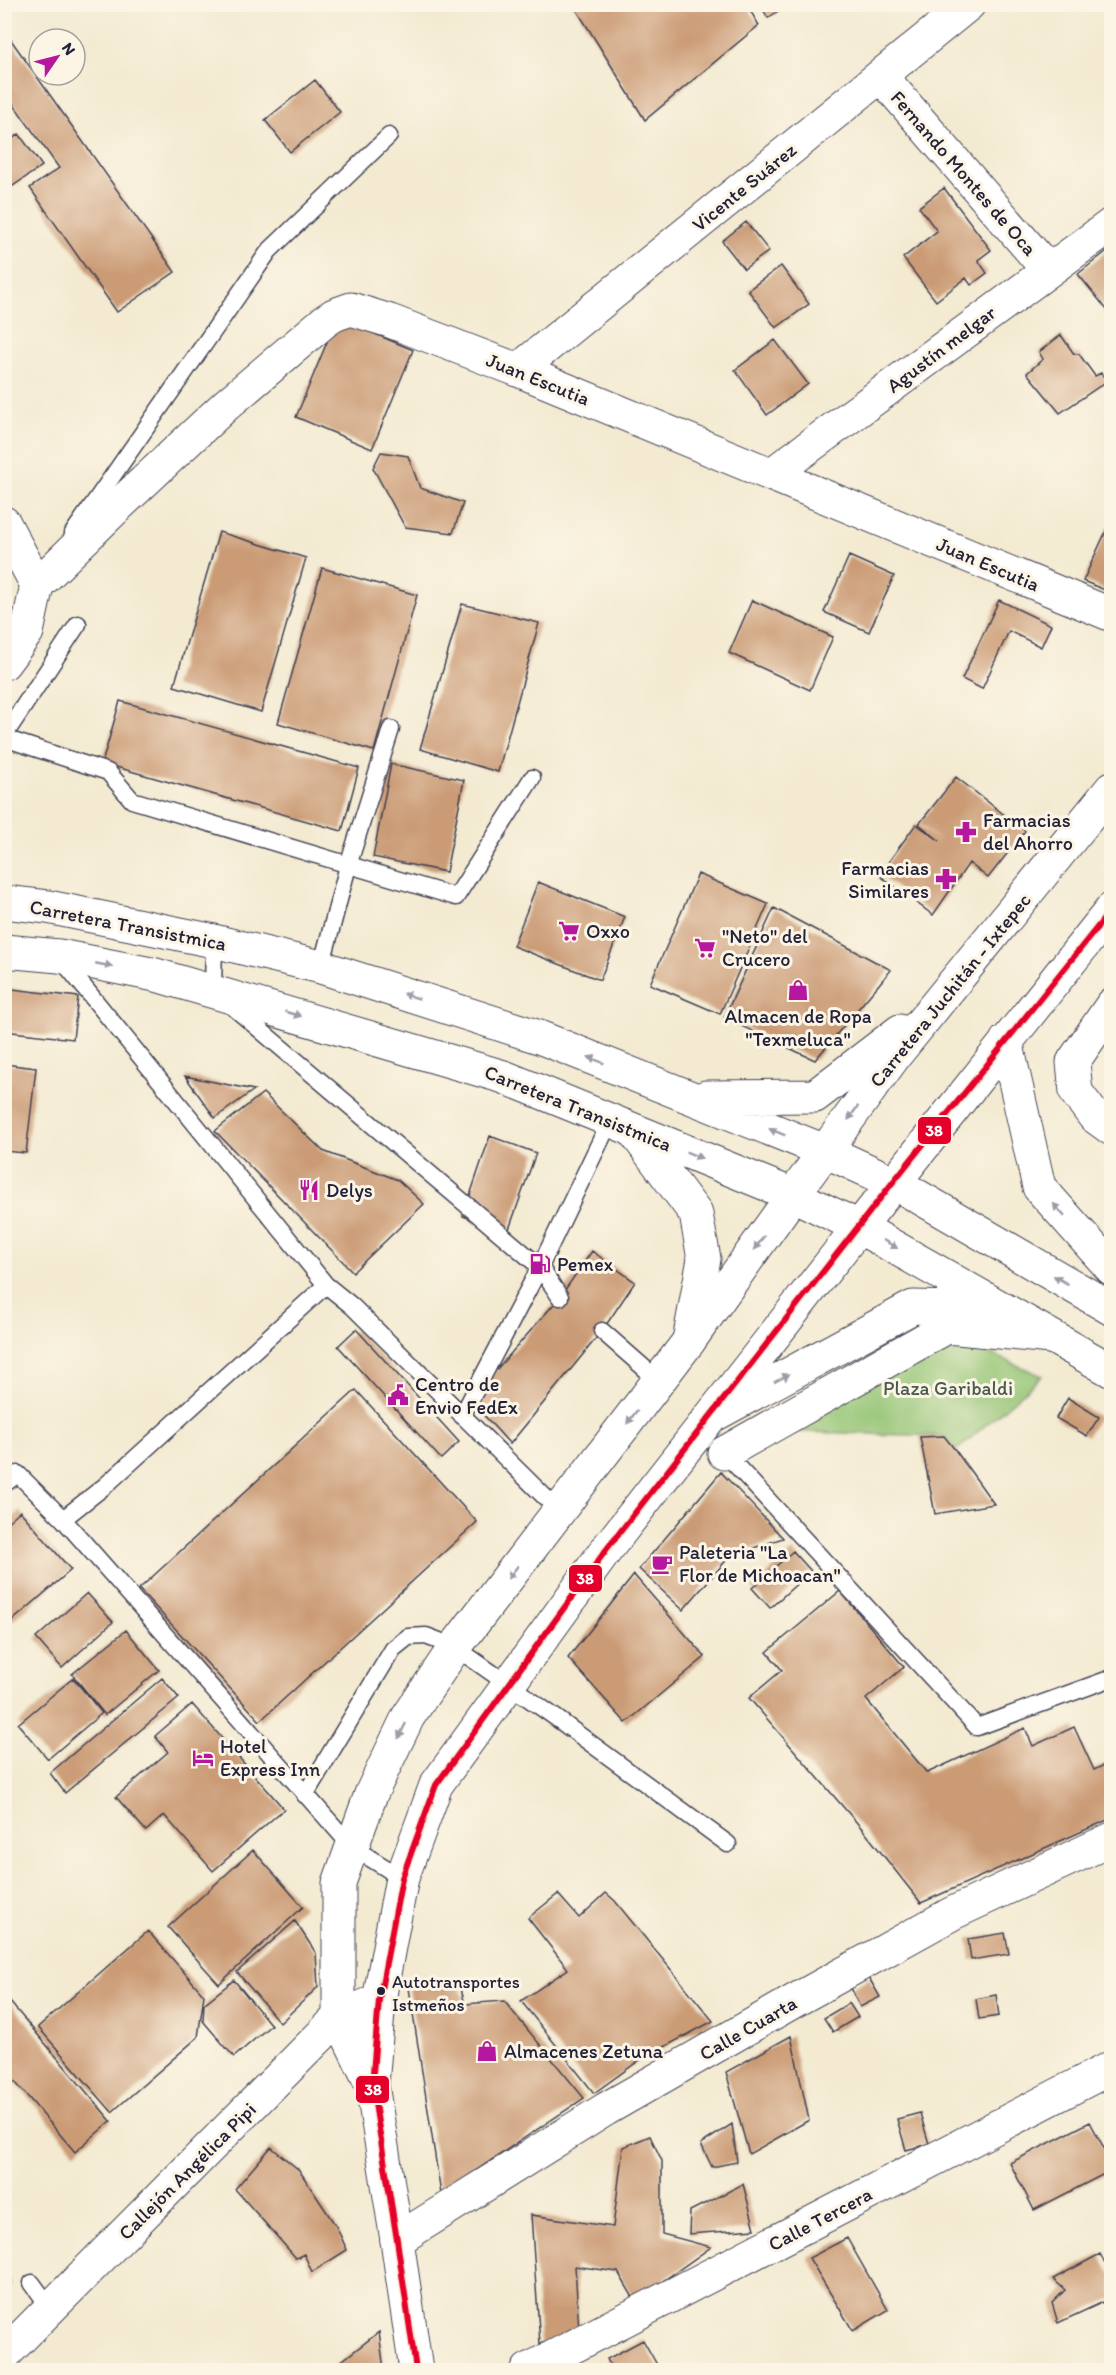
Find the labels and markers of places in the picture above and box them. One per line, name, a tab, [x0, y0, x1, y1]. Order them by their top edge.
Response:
place label: Farmacias del Ahorro	[983, 808, 1073, 855]
pharmacy icon: Farmacias del Ahorro	[954, 820, 978, 844]
place label: Farmacias Similares	[841, 856, 929, 903]
pharmacy icon: Farmacias Similares	[934, 867, 958, 891]
supermarket icon: Oxxo	[557, 919, 581, 943]
place label: Oxxo	[586, 919, 630, 943]
place label: "Neto" del Crucero	[722, 924, 808, 971]
supermarket icon: "Neto" del Crucero	[693, 936, 717, 960]
shop icon: Almacen de Ropa "Texmeluca"	[786, 978, 810, 1002]
place label: Almacen de Ropa "Texmeluca"	[724, 1004, 872, 1051]
restaurant icon: Delys	[297, 1178, 321, 1202]
place label: Delys	[326, 1178, 373, 1202]
fuel station icon: Pemex	[528, 1252, 552, 1276]
place label: Pemex	[557, 1252, 614, 1276]
place label: Centro de Envio FedEx	[415, 1372, 518, 1419]
public building icon: Centro de Envio FedEx	[386, 1383, 410, 1407]
place label: Paleteria "La Flor de Michoacan"	[679, 1540, 841, 1587]
cafe icon: Paleteria "La Flor de Michoacan"	[650, 1552, 674, 1576]
place label: Hotel Express Inn	[220, 1734, 320, 1781]
hotel icon: Hotel Express Inn	[191, 1746, 215, 1770]
place label: Autotransportes Istmeños	[392, 1971, 520, 2016]
marker: Autotransportes Istmeños	[375, 1985, 387, 1997]
shop icon: Almacenes Zetuna	[475, 2039, 499, 2063]
place label: Almacenes Zetuna	[504, 2039, 664, 2063]

